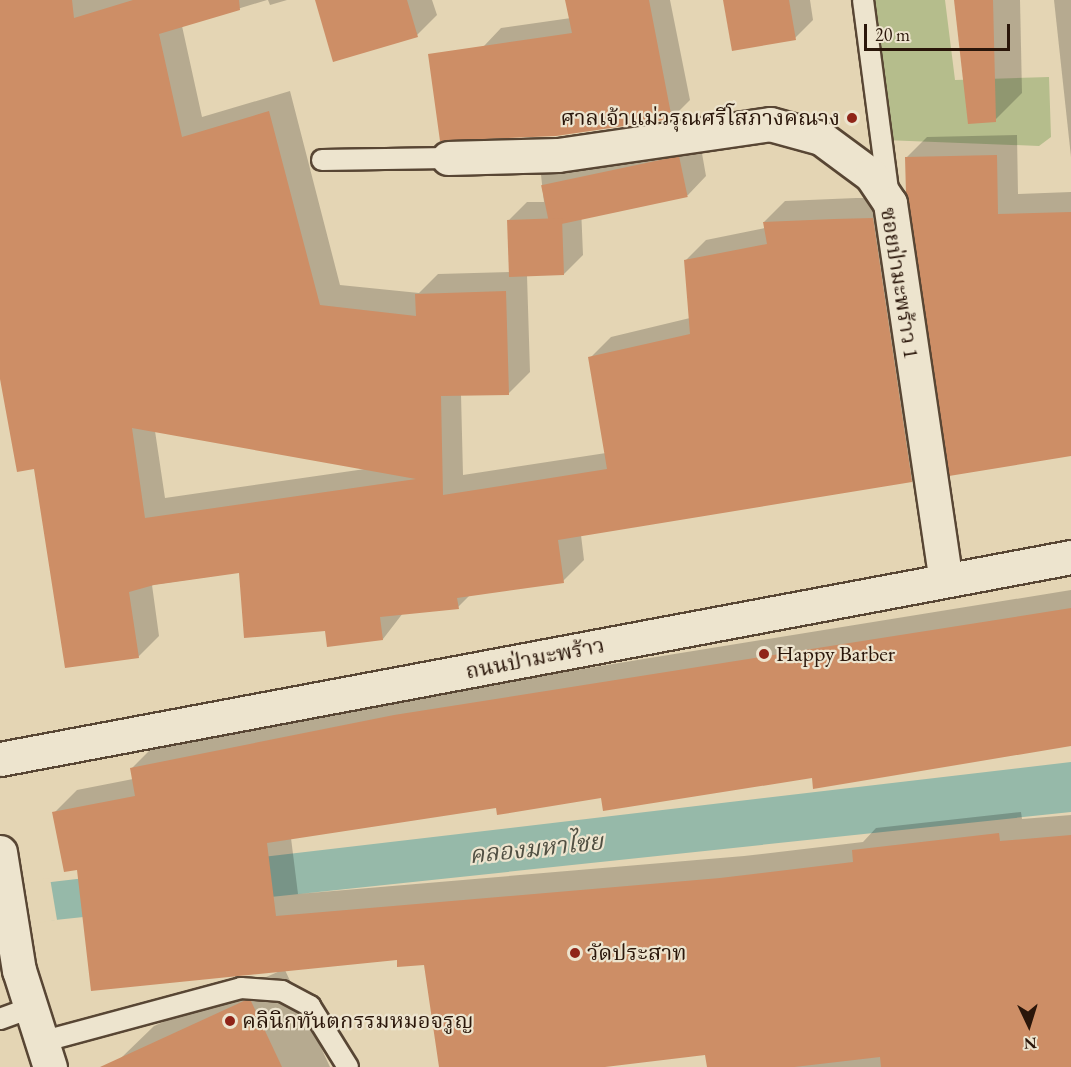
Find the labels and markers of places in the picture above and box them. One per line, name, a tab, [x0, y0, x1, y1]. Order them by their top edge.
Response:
place label: ศาลเจ้าแม่วรุณศรีโสภางคณาง	[560, 105, 840, 131]
marker: ศาลเจ้าแม่วรุณศรีโสภางคณาง	[845, 111, 859, 125]
place label: Happy Barber	[776, 641, 895, 667]
marker: Happy Barber	[757, 647, 771, 661]
place label: วัดประสาท	[587, 940, 687, 966]
marker: วัดประสาท	[568, 946, 582, 960]
place label: คลินิกทันตกรรมหมอจรูญ	[242, 1008, 473, 1034]
marker: คลินิกทันตกรรมหมอจรูญ	[223, 1014, 237, 1028]

